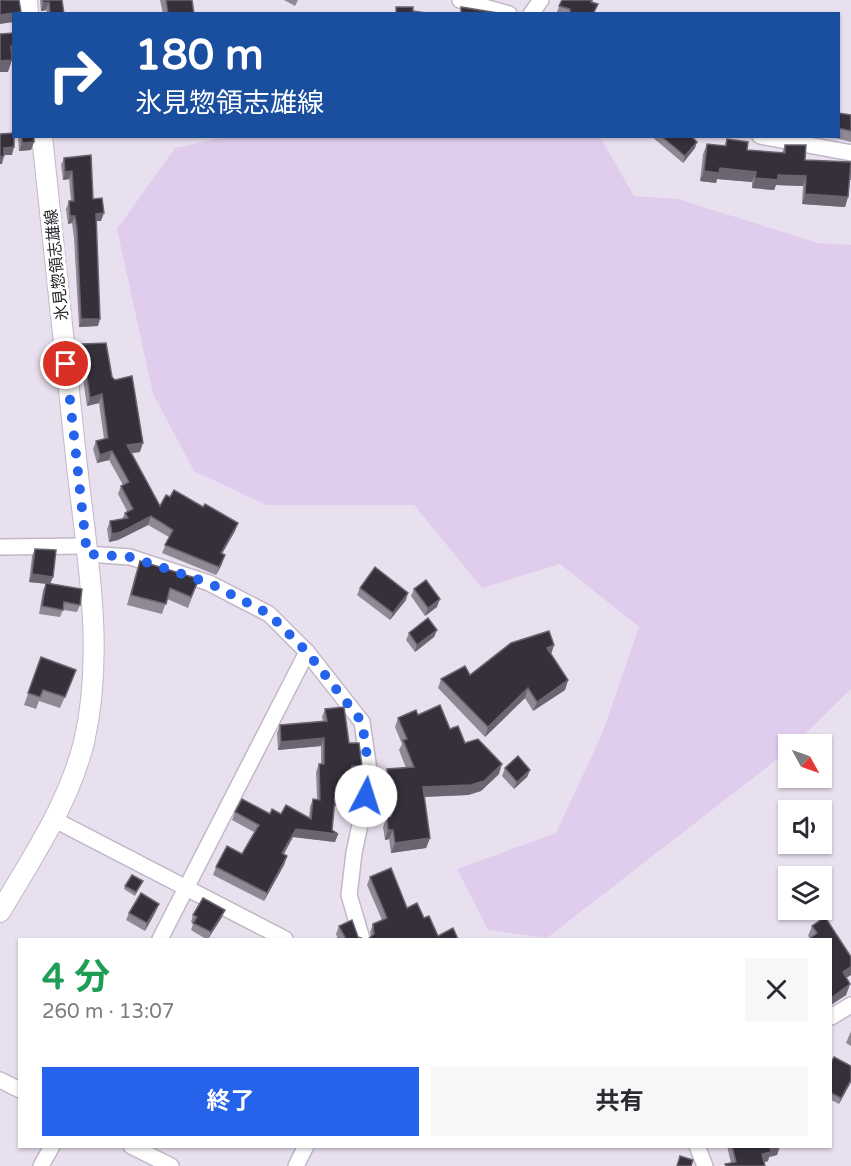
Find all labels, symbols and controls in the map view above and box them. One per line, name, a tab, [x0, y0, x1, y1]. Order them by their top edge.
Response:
text: 180 m	[135, 30, 264, 81]
icon: right	[36, 36, 114, 114]
text: 氷見惣領志雄線	[135, 87, 324, 120]
street label: 氷見惣領志雄線	[41, 208, 73, 322]
pin	[40, 338, 91, 389]
icon: arrive	[49, 347, 82, 380]
north arrow	[778, 734, 832, 788]
map controls	[778, 734, 832, 920]
position arrow	[334, 764, 398, 828]
button: sound	[778, 800, 832, 854]
button: layers	[778, 866, 832, 920]
text: 4 分	[42, 956, 110, 999]
button: close	[745, 958, 808, 1021]
text: 260 m · 13:07	[42, 1000, 174, 1024]
button: 終了	[42, 1067, 419, 1136]
button: 共有	[431, 1067, 808, 1136]

